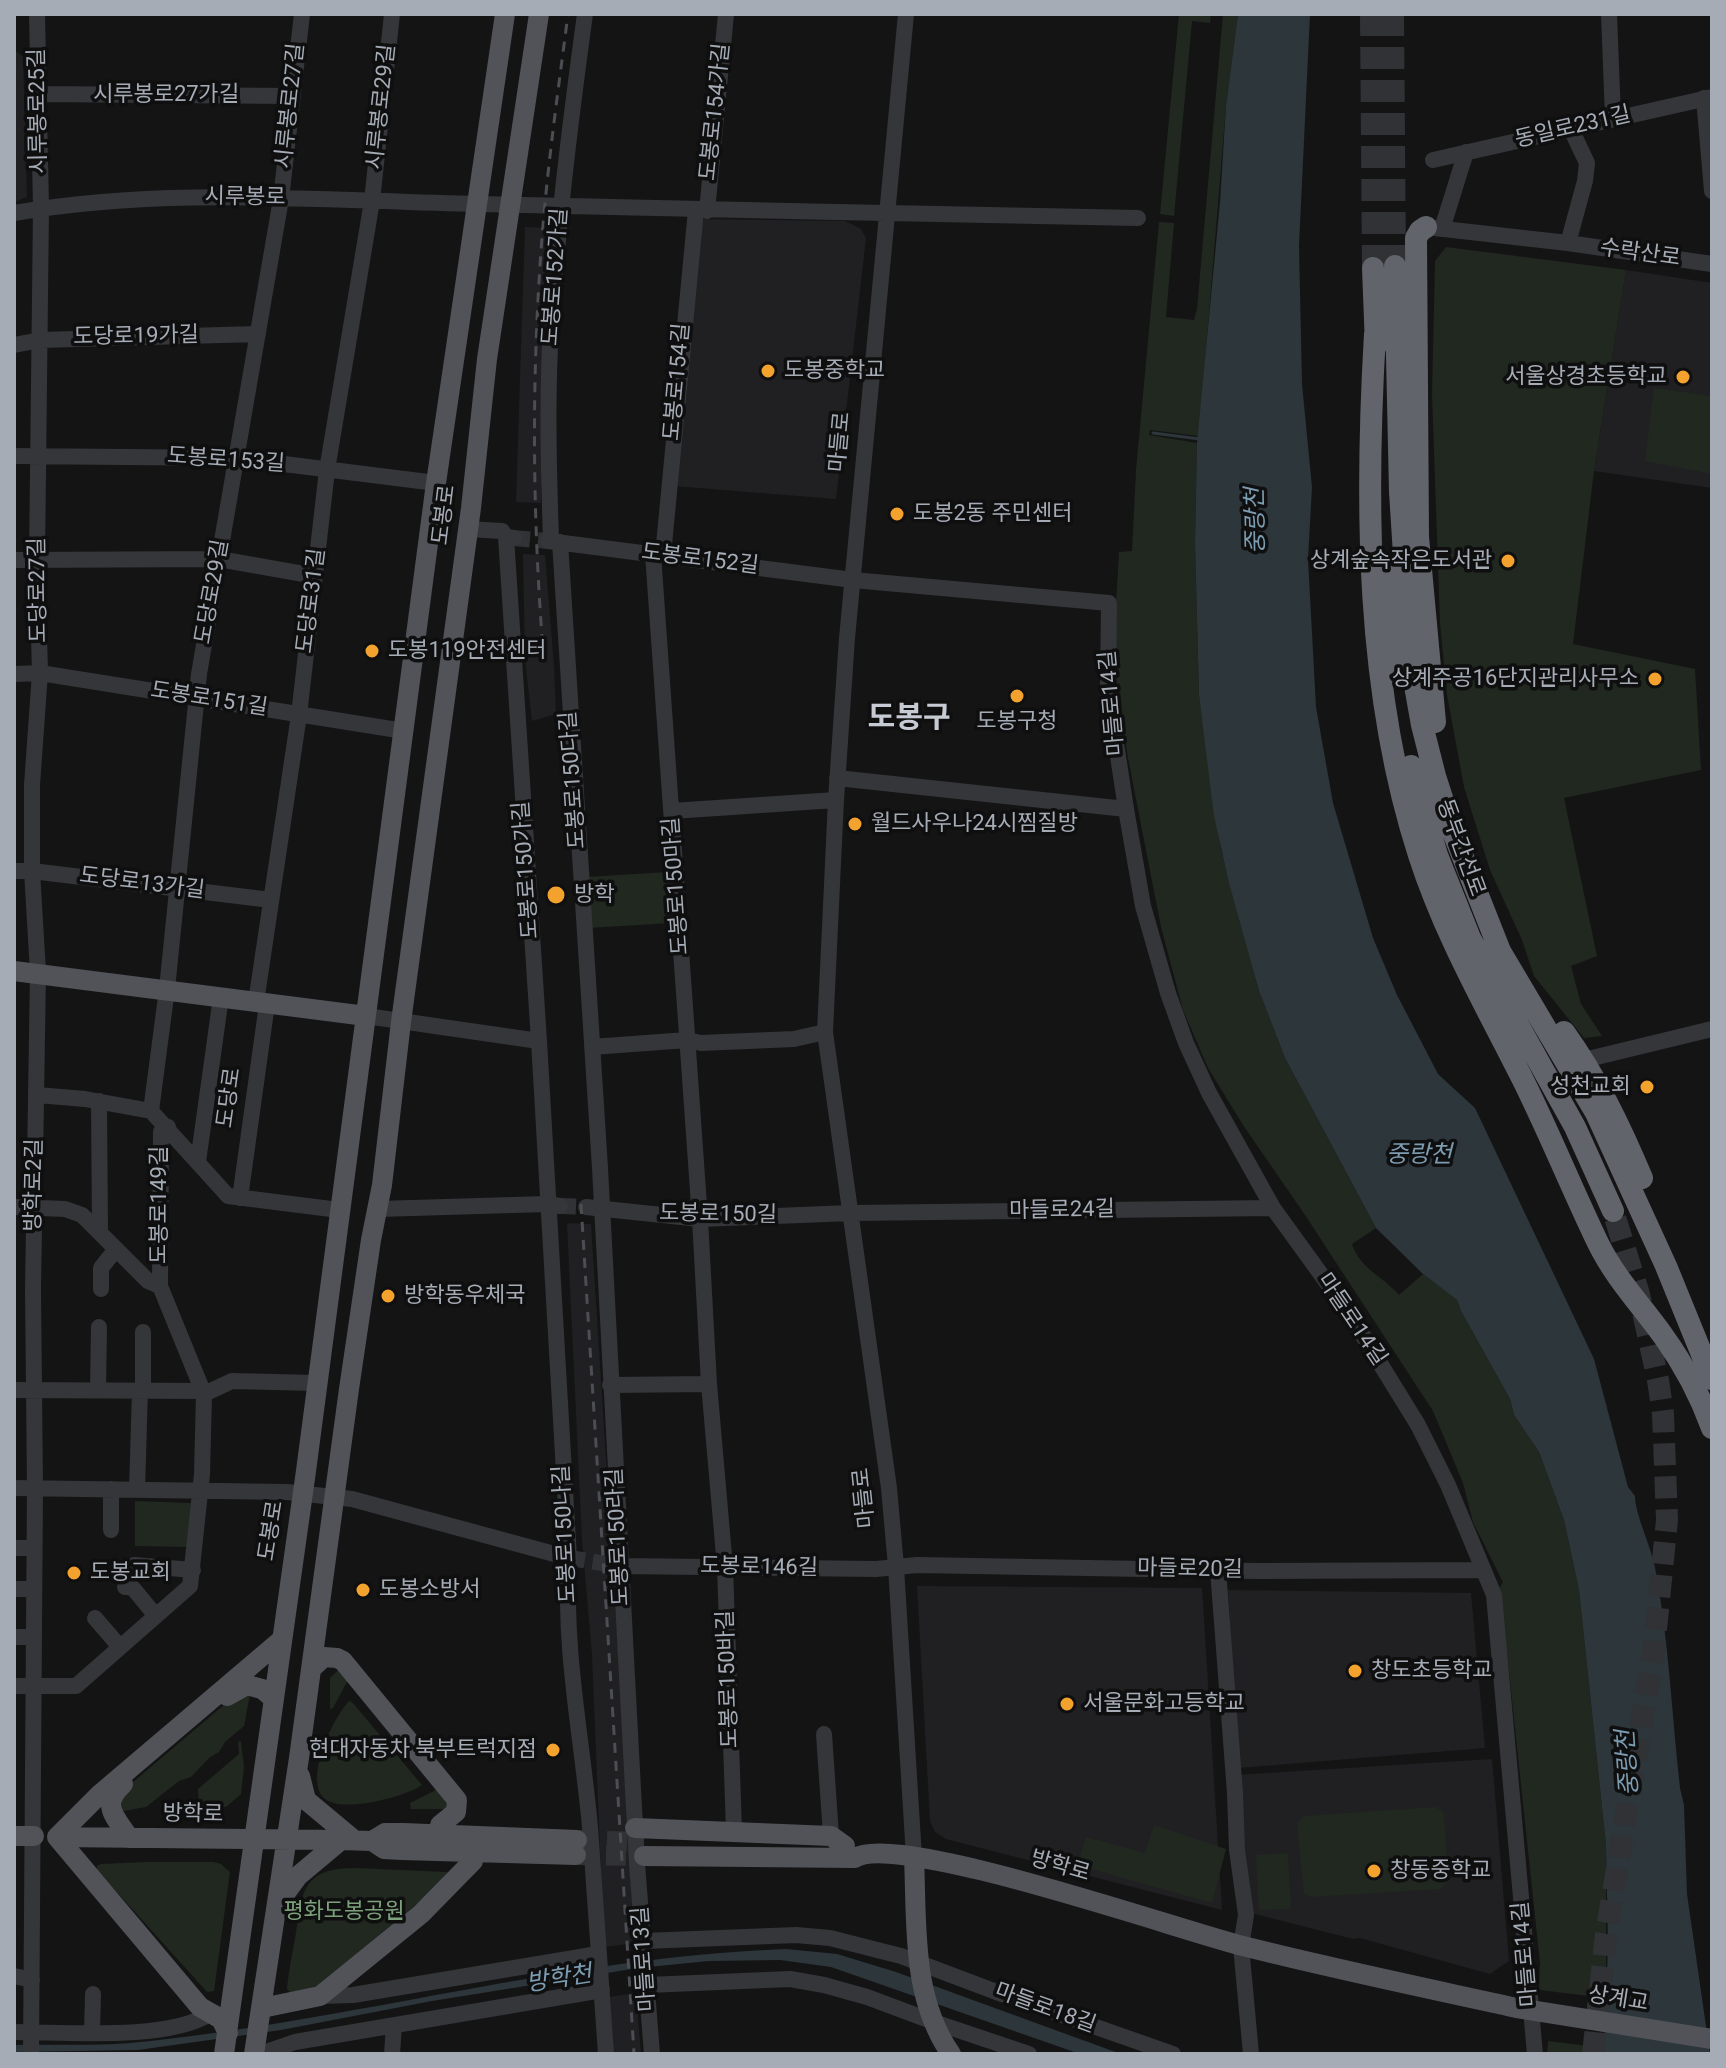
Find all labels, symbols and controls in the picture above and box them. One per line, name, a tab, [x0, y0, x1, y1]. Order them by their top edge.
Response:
street label: 시루봉로27길	[271, 42, 311, 170]
street label: 도봉로154가길	[696, 42, 736, 182]
street label: 시루봉로29길	[362, 43, 402, 171]
street label: 시루봉로25길	[25, 48, 53, 174]
street label: 시루봉로27가길	[93, 82, 239, 108]
street label: 동일로231길	[1513, 102, 1633, 154]
street label: 시루봉로	[204, 184, 286, 212]
street label: 도봉로152가길	[538, 207, 574, 347]
street label: 수락산로	[1598, 235, 1682, 273]
street label: 도봉로154길	[660, 322, 696, 442]
street label: 도당로19가길	[73, 323, 199, 351]
place label: 도봉중학교	[784, 358, 885, 384]
marker: 도봉중학교	[759, 362, 777, 380]
place label: 서울상경초등학교	[1505, 364, 1667, 390]
marker: 서울상경초등학교	[1674, 368, 1692, 386]
street label: 마들로	[825, 411, 857, 473]
street label: 도봉로153길	[166, 444, 286, 478]
street label: 도봉로	[428, 483, 462, 547]
water label: 중랑천	[1242, 488, 1272, 554]
place label: 도봉2동 주민센터	[913, 501, 1073, 527]
marker: 도봉2동 주민센터	[888, 505, 906, 523]
street label: 도당로27길	[25, 537, 53, 643]
street label: 도당로29길	[191, 538, 235, 646]
street label: 도봉로152길	[640, 540, 760, 580]
street label: 도당로31길	[292, 547, 332, 655]
place label: 상계숲속작은도서관	[1310, 548, 1492, 574]
marker: 상계숲속작은도서관	[1499, 552, 1517, 570]
place label: 도봉119안전센터	[388, 638, 547, 664]
marker: 도봉119안전센터	[363, 642, 381, 660]
street label: 마들로14길	[1095, 649, 1131, 757]
place label: 상계주공16단지관리사무소	[1392, 666, 1639, 692]
marker: 상계주공16단지관리사무소	[1646, 670, 1664, 688]
street label: 도봉로151길	[149, 678, 269, 722]
marker: 도봉구청	[1008, 687, 1026, 705]
district label: 도봉구	[868, 701, 950, 737]
place label: 도봉구청	[977, 709, 1057, 735]
street label: 도봉로150다길	[556, 710, 592, 850]
street label: 동부간선로	[1430, 796, 1490, 900]
street label: 도봉로150가길	[509, 800, 545, 940]
place label: 월드사우나24시찜질방	[871, 811, 1078, 837]
marker: 월드사우나24시찜질방	[846, 815, 864, 833]
street label: 도봉로150마길	[659, 816, 695, 956]
street label: 도당로13가길	[78, 863, 206, 905]
place label: 방학	[574, 882, 614, 908]
marker: 방학	[545, 884, 567, 906]
street label: 도당로	[213, 1066, 247, 1130]
place label: 성천교회	[1550, 1074, 1631, 1100]
marker: 성천교회	[1638, 1078, 1656, 1096]
street label: 방학로2길	[21, 1138, 49, 1232]
water label: 중랑천	[1386, 1142, 1452, 1170]
street label: 도봉로149길	[147, 1146, 173, 1264]
street label: 마들로24길	[1009, 1197, 1115, 1225]
street label: 도봉로150길	[659, 1201, 777, 1229]
street label: 마들로14길	[1311, 1269, 1391, 1371]
place label: 방학동우체국	[404, 1283, 525, 1309]
marker: 방학동우체국	[379, 1287, 397, 1305]
street label: 도봉로150나길	[549, 1464, 583, 1604]
street label: 마들로	[849, 1466, 881, 1530]
street label: 도봉로150라길	[602, 1467, 636, 1607]
street label: 도봉로	[254, 1499, 290, 1563]
street label: 도봉로146길	[700, 1554, 818, 1582]
street label: 마들로20길	[1137, 1556, 1243, 1584]
place label: 도봉교회	[90, 1560, 171, 1586]
marker: 도봉교회	[65, 1564, 83, 1582]
place label: 도봉소방서	[379, 1577, 480, 1603]
marker: 도봉소방서	[354, 1581, 372, 1599]
street label: 도봉로150바길	[713, 1609, 745, 1749]
place label: 창도초등학교	[1371, 1658, 1492, 1684]
marker: 창도초등학교	[1346, 1662, 1364, 1680]
place label: 서울문화고등학교	[1083, 1691, 1245, 1717]
marker: 서울문화고등학교	[1058, 1695, 1076, 1713]
water label: 중랑천	[1612, 1729, 1646, 1797]
place label: 현대자동차 북부트럭지점	[309, 1737, 537, 1763]
marker: 현대자동차 북부트럭지점	[544, 1741, 562, 1759]
street label: 방학로	[162, 1801, 224, 1829]
street label: 방학로	[1027, 1846, 1093, 1888]
place label: 창동중학교	[1390, 1858, 1491, 1884]
marker: 창동중학교	[1365, 1862, 1383, 1880]
park label: 평화도봉공원	[283, 1899, 405, 1925]
street label: 마들로14길	[1508, 1900, 1544, 2008]
street label: 마들로13길	[628, 1905, 662, 2013]
water label: 방학천	[524, 1961, 594, 1999]
street label: 마들로18길	[991, 1979, 1099, 2039]
street label: 상계교	[1586, 1982, 1650, 2018]

